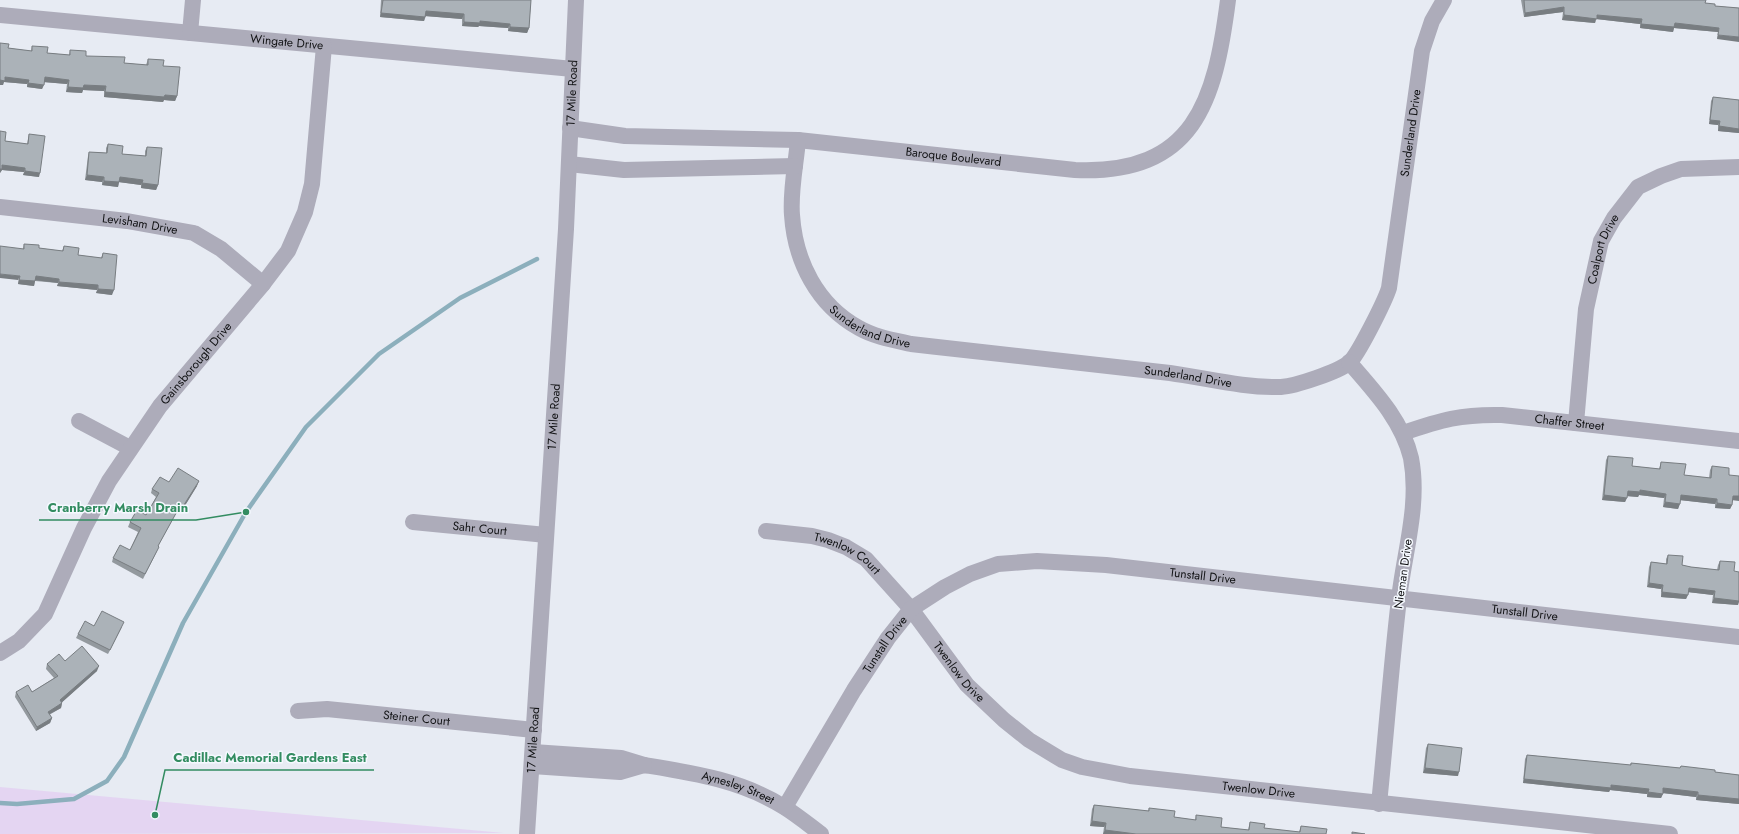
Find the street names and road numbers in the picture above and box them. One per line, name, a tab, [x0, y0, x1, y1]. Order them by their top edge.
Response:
street label: Wingate Drive	[249, 30, 324, 54]
street label: 17 Mile Road	[561, 60, 582, 127]
street label: Sunderland Drive	[1396, 88, 1426, 178]
street label: Baroque Boulevard	[905, 143, 1002, 171]
street label: Levisham Drive	[101, 209, 179, 239]
street label: Coalport Drive	[1583, 210, 1623, 286]
street label: Sunderland Drive	[825, 301, 912, 353]
street label: Gainsborough Drive	[156, 318, 236, 409]
street label: Sunderland Drive	[1143, 361, 1233, 392]
street label: 17 Mile Road	[543, 383, 565, 451]
street label: Chaffer Street	[1534, 410, 1605, 435]
street label: Sahr Court	[452, 517, 508, 540]
street label: Twenlow Court	[812, 528, 885, 578]
street label: Nieman Drive	[1389, 538, 1417, 610]
street label: Tunstall Drive	[1169, 563, 1237, 589]
street label: Tunstall Drive	[1491, 600, 1559, 625]
street label: Tunstall Drive	[858, 612, 911, 677]
street label: Twenlow Drive	[929, 638, 989, 706]
street label: Steiner Court	[382, 706, 451, 730]
street label: 17 Mile Road	[522, 706, 544, 774]
street label: Aynesley Street	[700, 767, 778, 809]
street label: Twenlow Drive	[1221, 777, 1296, 803]

